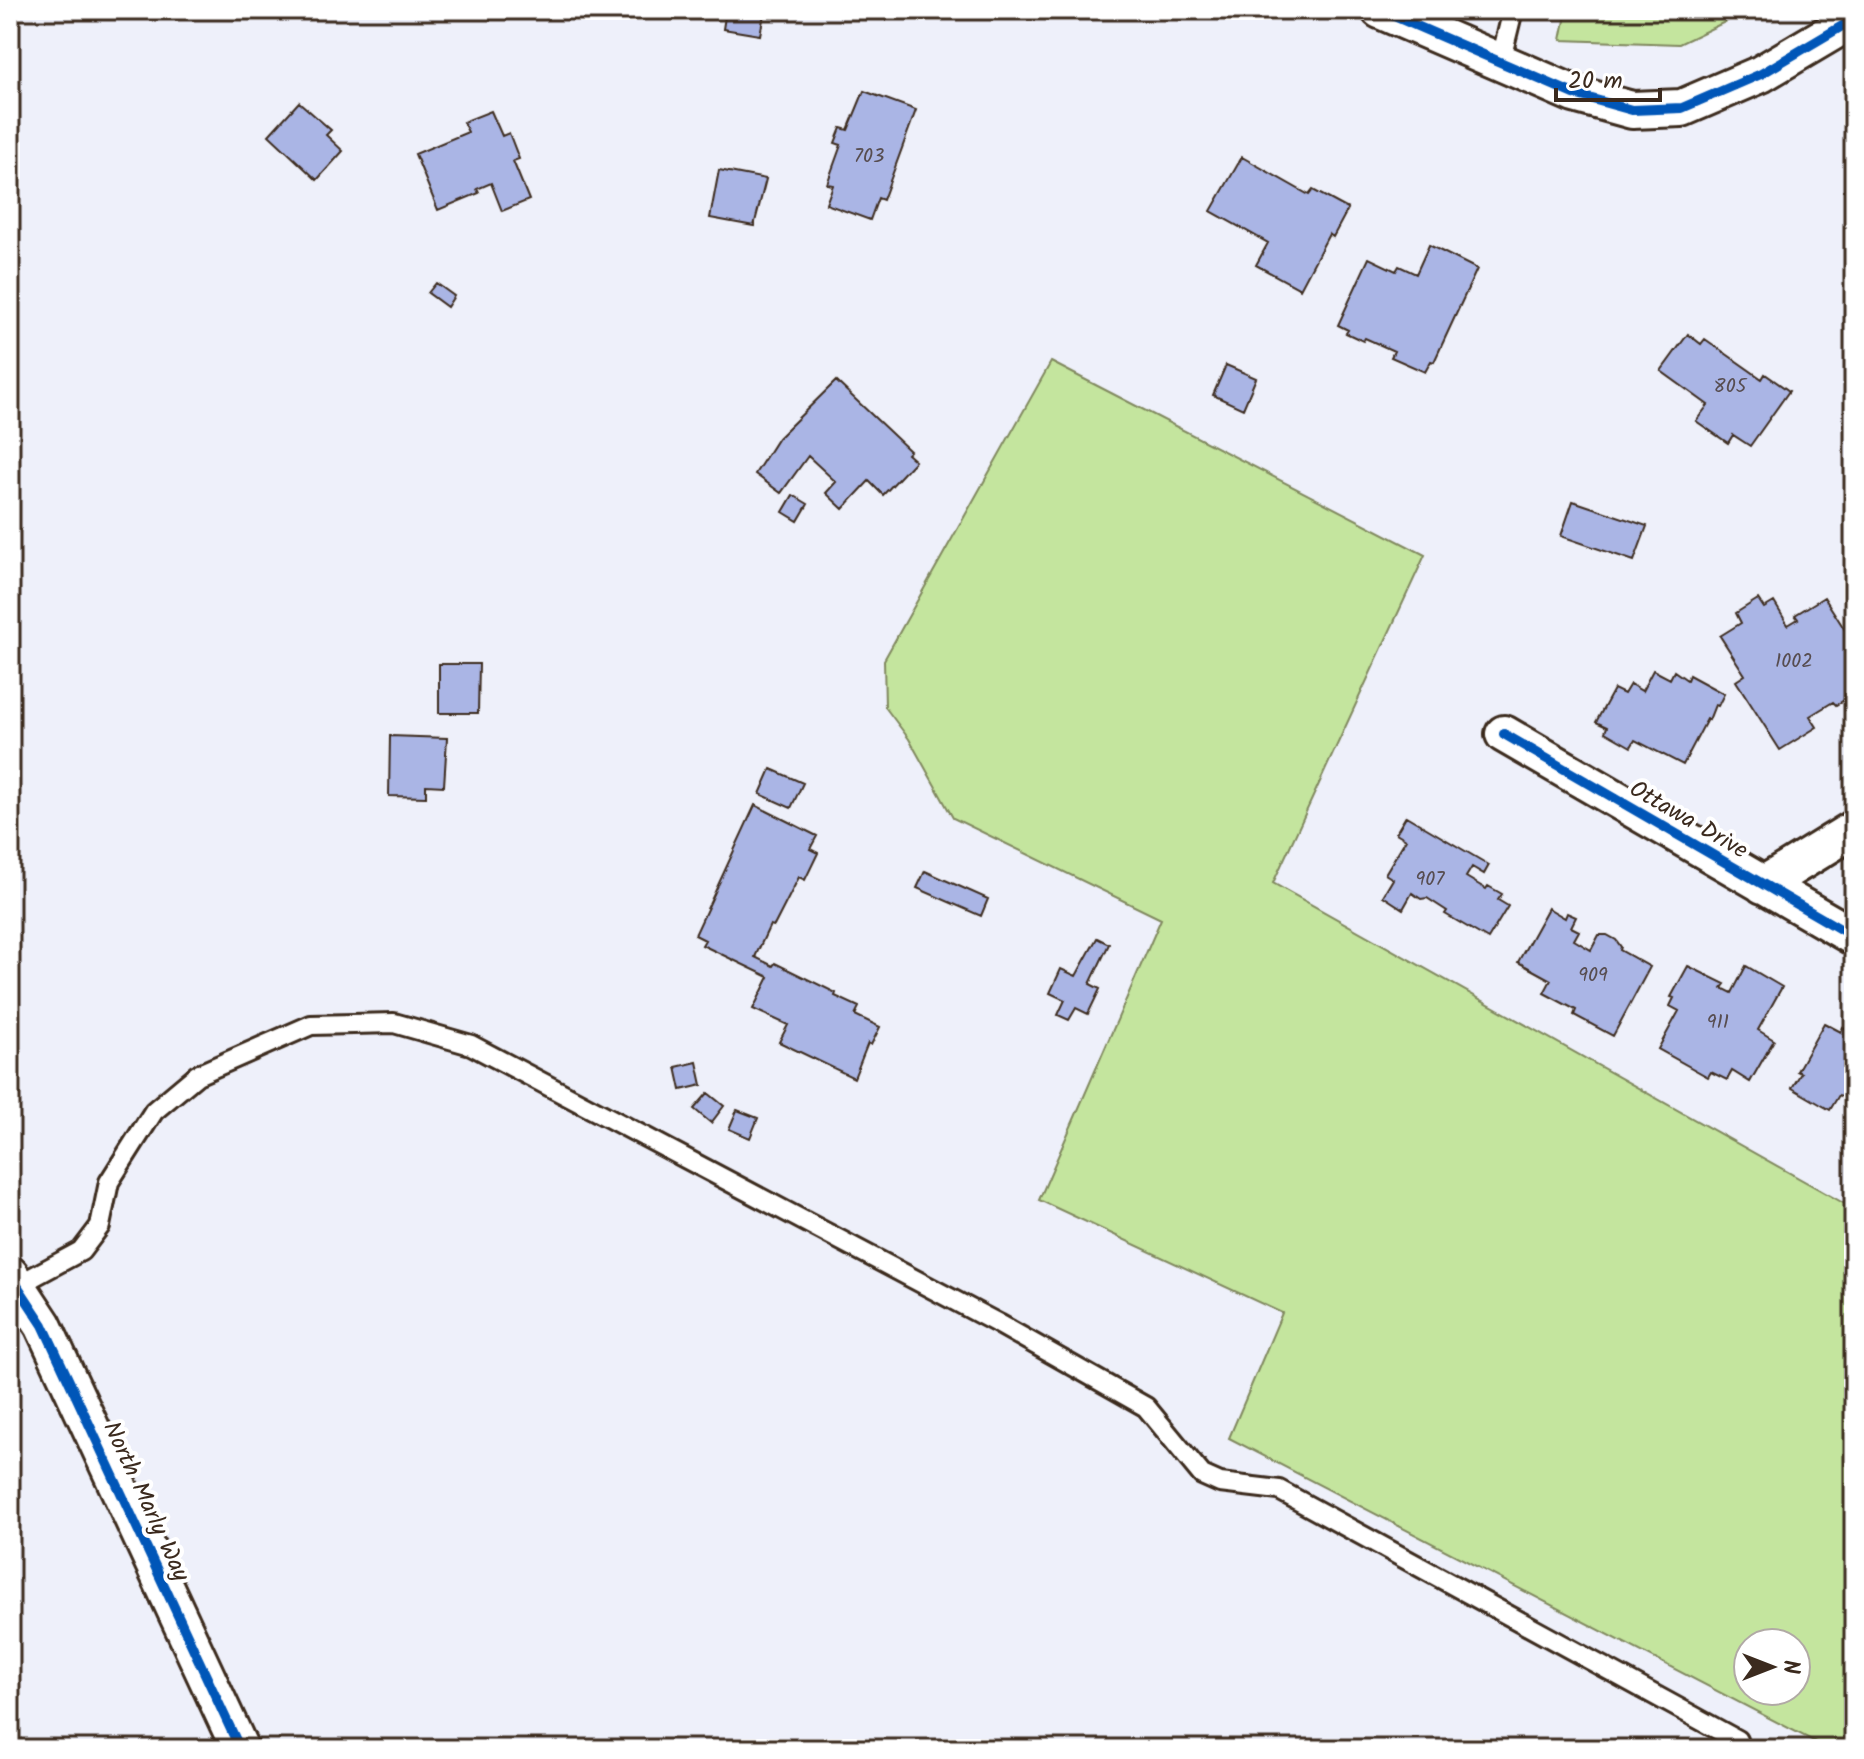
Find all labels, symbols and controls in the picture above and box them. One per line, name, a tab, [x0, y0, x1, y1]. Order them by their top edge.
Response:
scale bar	[1556, 52, 1660, 102]
text: 20 m	[1568, 62, 1623, 101]
house number: 703	[854, 141, 884, 173]
house number: 805	[1714, 371, 1748, 403]
house number: 1002	[1775, 646, 1813, 678]
street label: Ottawa Drive	[1621, 771, 1755, 870]
house number: 907	[1416, 864, 1445, 896]
house number: 909	[1578, 960, 1608, 992]
house number: 911	[1707, 1007, 1729, 1039]
street label: North Marly Way	[91, 1415, 200, 1589]
north arrow	[1732, 1627, 1812, 1707]
text: N	[1772, 1660, 1807, 1674]

